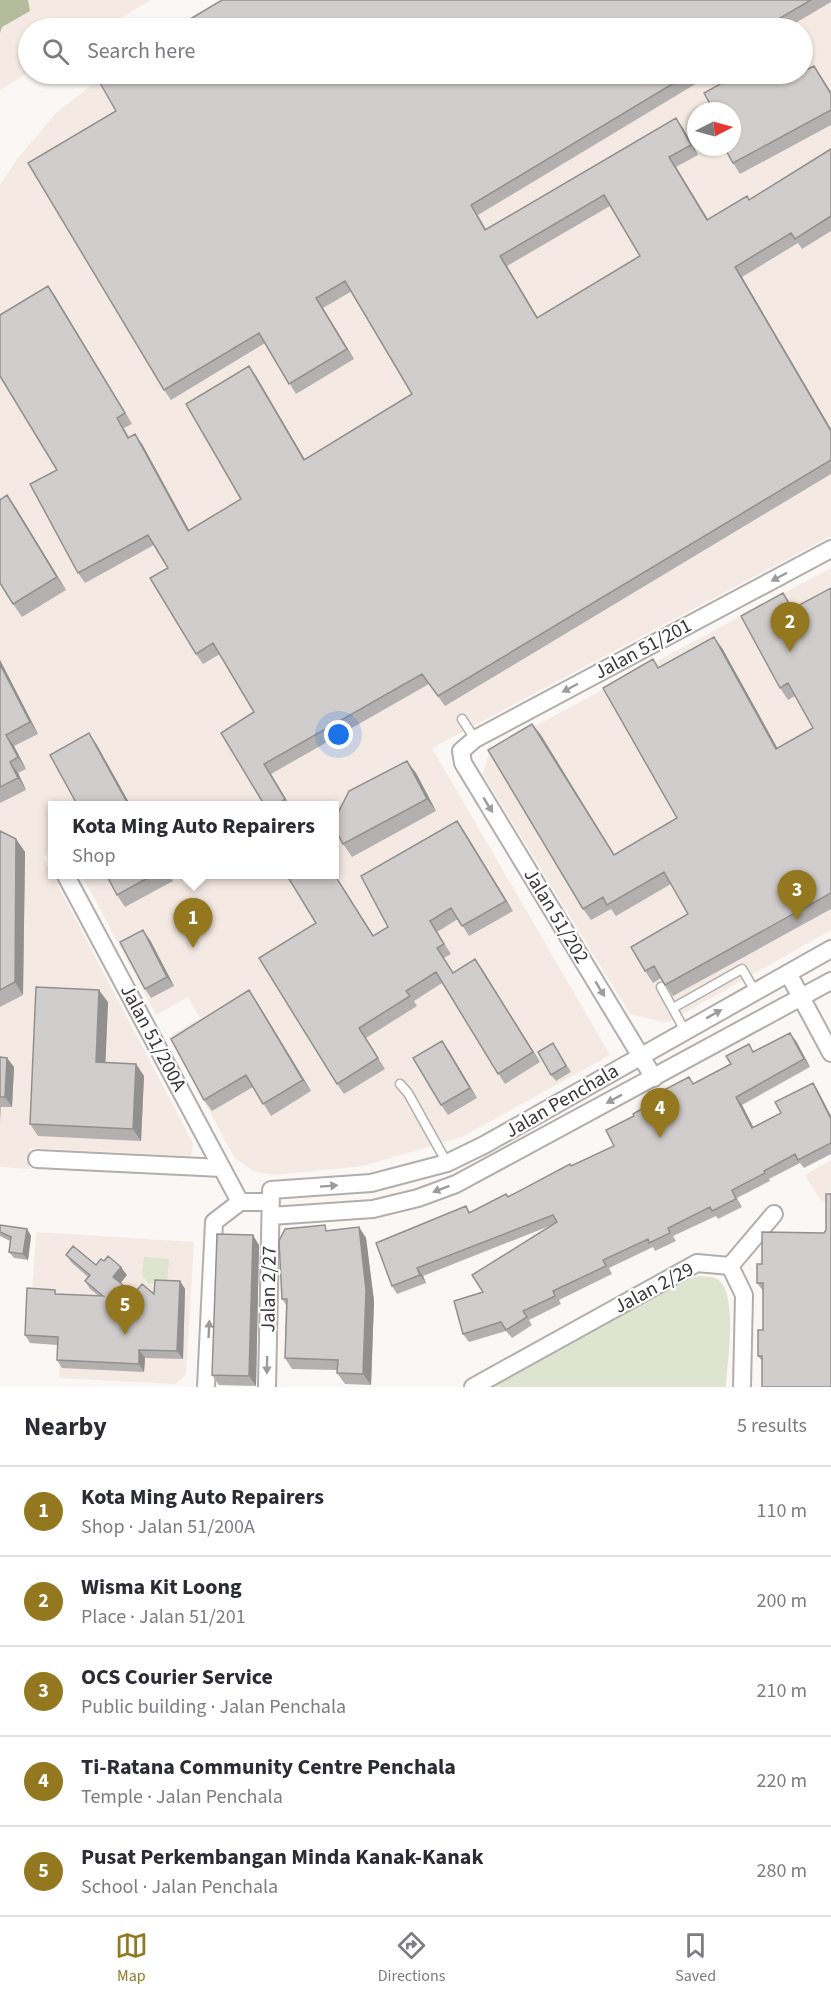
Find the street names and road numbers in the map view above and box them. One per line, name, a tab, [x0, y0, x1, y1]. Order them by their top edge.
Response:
street label: Jalan 51/201	[589, 612, 697, 686]
street label: Jalan 51/202	[517, 863, 595, 969]
street label: Jalan 51/200A	[113, 980, 193, 1096]
street label: Jalan Penchala	[500, 1057, 624, 1145]
street label: Jalan 2/27	[254, 1245, 284, 1333]
street label: Jalan 2/29	[609, 1255, 699, 1321]

